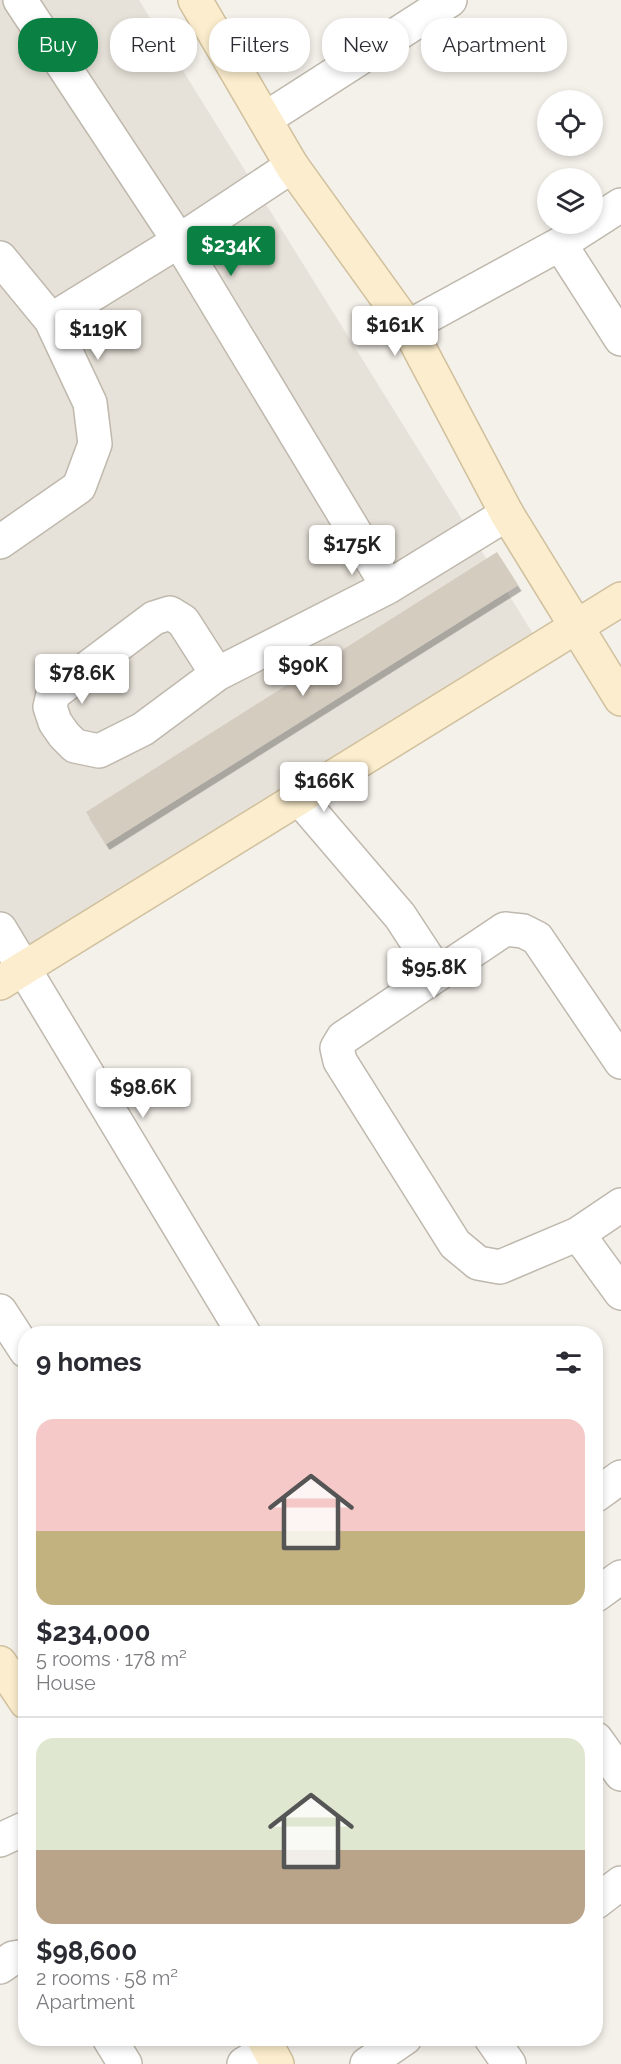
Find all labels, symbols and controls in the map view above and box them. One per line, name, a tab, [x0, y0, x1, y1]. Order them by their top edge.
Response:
chip: Buy	[18, 18, 98, 72]
chip: Rent	[110, 18, 197, 72]
chip: Filters	[209, 18, 310, 72]
chip: New	[322, 18, 409, 72]
chip: Apartment	[421, 18, 567, 72]
map controls	[537, 90, 603, 234]
button: locate	[537, 90, 603, 156]
button: layers	[537, 168, 603, 234]
pin: $234K	[189, 226, 273, 277]
text: $234K	[201, 233, 261, 257]
pin: $161K	[353, 306, 437, 357]
pin: $119K	[56, 310, 140, 361]
text: $161K	[366, 313, 424, 337]
text: $119K	[69, 317, 127, 341]
pin: $175K	[310, 525, 394, 576]
text: $175K	[323, 532, 381, 556]
pin: $90K	[267, 646, 339, 697]
text: $90K	[278, 653, 328, 677]
pin: $78.6K	[33, 654, 131, 705]
text: $78.6K	[49, 661, 115, 685]
pin: $166K	[282, 762, 366, 813]
text: $166K	[294, 769, 354, 793]
pin: $95.8K	[385, 948, 483, 999]
text: $95.8K	[401, 955, 467, 979]
pin: $98.6K	[94, 1068, 192, 1119]
text: $98.6K	[110, 1075, 176, 1099]
icon: filters	[552, 1346, 585, 1379]
text: 9 homes	[36, 1347, 142, 1377]
icon: home	[257, 1458, 365, 1566]
text: $234,000	[36, 1617, 150, 1647]
text: 5 rooms · 178 m²	[36, 1647, 187, 1671]
text: House	[36, 1671, 96, 1695]
icon: home	[257, 1777, 365, 1885]
text: $98,600	[36, 1936, 137, 1966]
text: 2 rooms · 58 m²	[36, 1966, 178, 1990]
text: Apartment	[36, 1990, 135, 2014]

